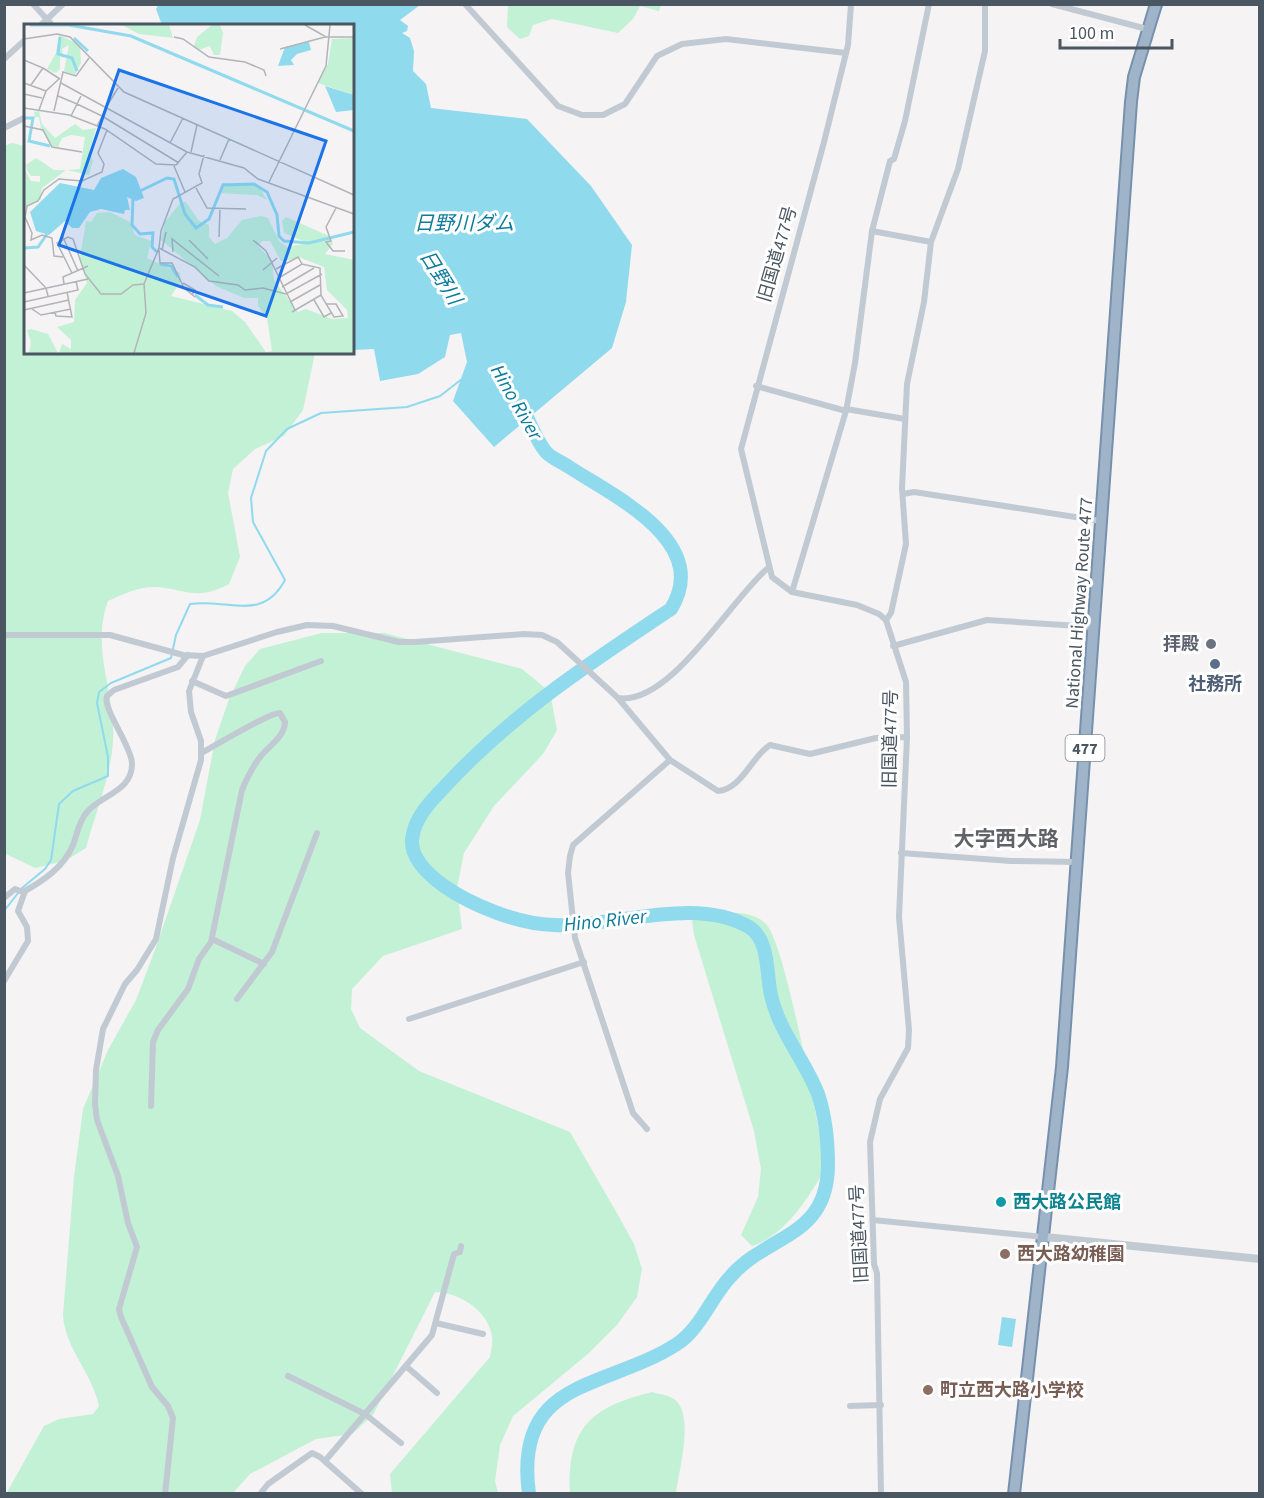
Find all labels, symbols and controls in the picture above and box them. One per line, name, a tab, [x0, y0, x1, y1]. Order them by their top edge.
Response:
scale bar	[1060, 12, 1172, 50]
text: 100 m	[1069, 21, 1114, 46]
inset map	[24, 24, 354, 354]
street label: 旧国道477号	[752, 203, 803, 305]
water label: 日野川ダム	[414, 210, 514, 238]
water label: 日野川	[412, 245, 469, 312]
water label: Hino River	[483, 359, 550, 447]
street label: National Highway Route 477	[1060, 497, 1099, 709]
place label: 拝殿	[1163, 632, 1199, 657]
marker: 拝殿	[1204, 637, 1218, 651]
marker: 社務所	[1208, 657, 1222, 671]
place label: 社務所	[1188, 672, 1242, 697]
street label: 旧国道477号	[877, 689, 904, 789]
road number: 477	[1066, 735, 1104, 761]
district label: 大字西大路	[954, 824, 1059, 854]
water label: Hino River	[562, 903, 649, 939]
street label: 旧国道477号	[844, 1184, 875, 1284]
place label: 西大路公民館	[1013, 1190, 1121, 1215]
marker: 西大路公民館	[994, 1195, 1008, 1209]
place label: 西大路幼稚園	[1017, 1242, 1125, 1267]
marker: 西大路幼稚園	[998, 1247, 1012, 1261]
place label: 町立西大路小学校	[940, 1378, 1084, 1403]
marker: 町立西大路小学校	[921, 1383, 935, 1397]

